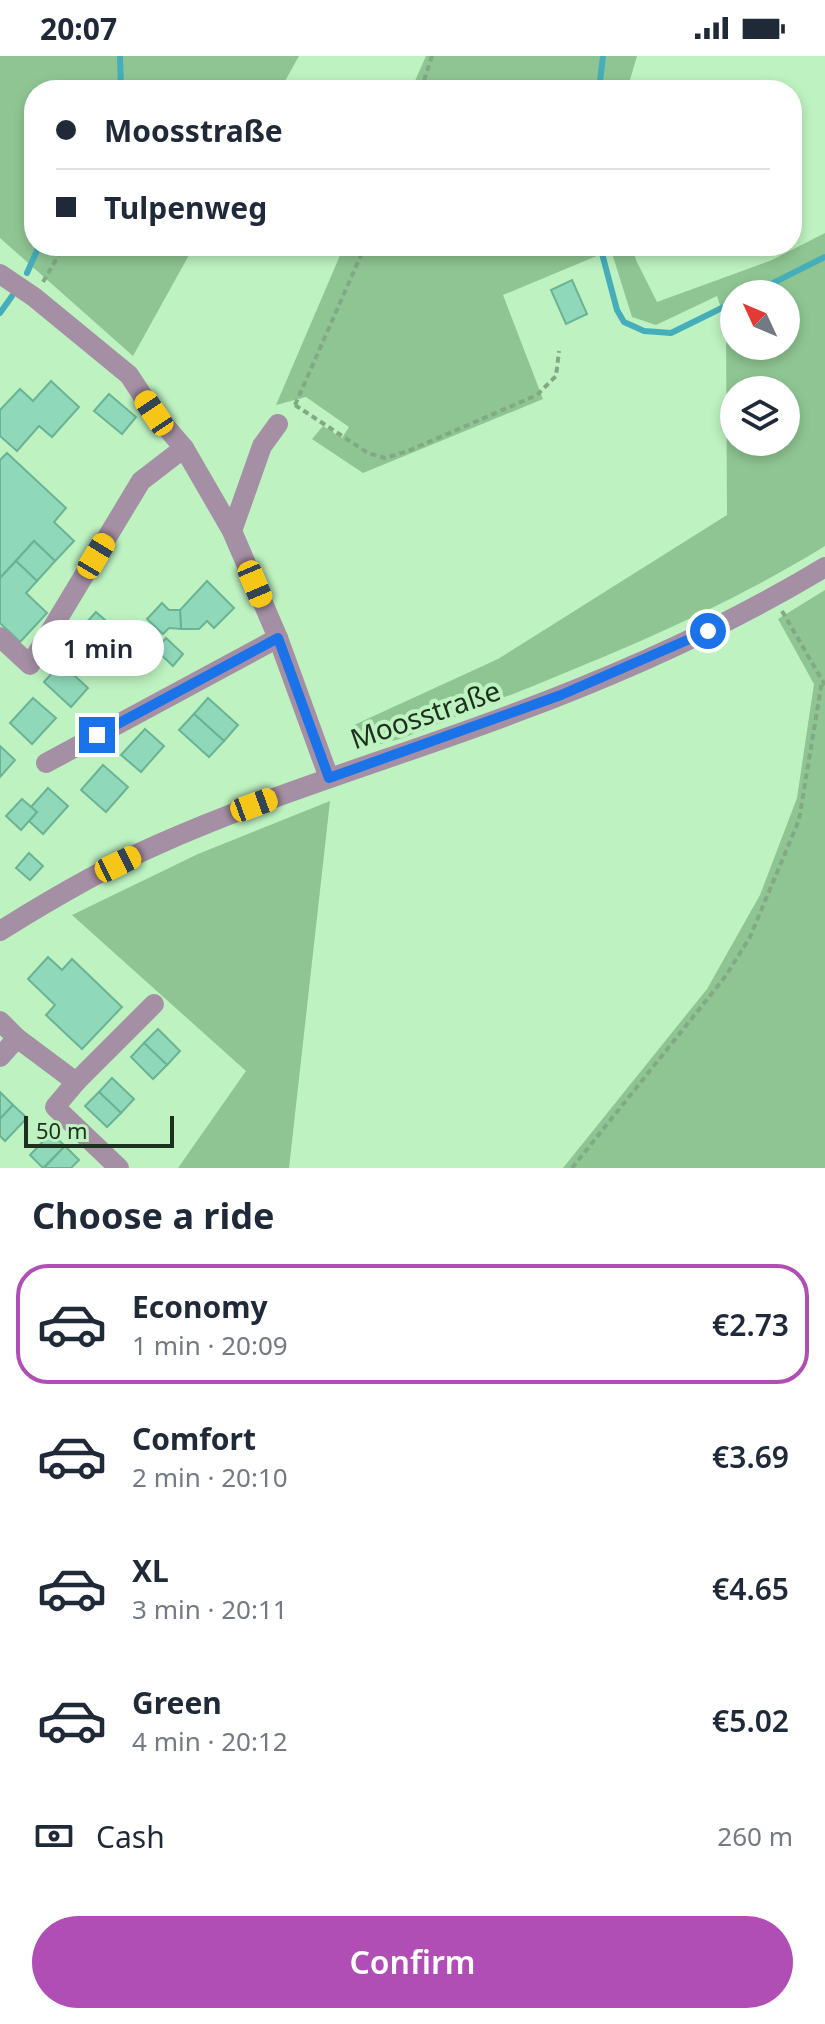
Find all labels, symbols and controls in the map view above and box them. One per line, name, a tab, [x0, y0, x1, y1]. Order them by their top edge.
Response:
text: 20:07	[40, 8, 117, 49]
text: Moosstraße	[104, 110, 283, 151]
text: Tulpenweg	[104, 187, 267, 228]
north arrow	[720, 280, 800, 360]
map controls	[720, 280, 800, 456]
button: layers	[720, 376, 800, 456]
car	[131, 386, 177, 440]
car	[73, 529, 119, 583]
car	[235, 557, 275, 611]
route start	[690, 613, 726, 649]
callout: 1 min	[31, 619, 163, 675]
text: 1 min	[63, 630, 133, 666]
street label: Moosstraße	[345, 671, 505, 757]
route end	[79, 717, 115, 753]
car	[227, 786, 281, 824]
car	[91, 843, 145, 885]
scale bar	[24, 1112, 174, 1148]
text: 50 m	[36, 1115, 87, 1145]
text: Choose a ride	[32, 1191, 274, 1240]
text: Economy	[132, 1286, 268, 1327]
icon: car	[36, 1288, 108, 1360]
text: €2.73	[712, 1304, 789, 1345]
text: 1 min · 20:09	[132, 1327, 288, 1363]
text: Comfort	[132, 1418, 256, 1459]
icon: car	[36, 1420, 108, 1492]
text: €3.69	[712, 1436, 789, 1477]
text: 2 min · 20:10	[132, 1459, 288, 1495]
text: XL	[132, 1550, 169, 1591]
icon: car	[36, 1552, 108, 1624]
text: €4.65	[712, 1568, 789, 1609]
text: 3 min · 20:11	[132, 1591, 288, 1627]
text: Green	[132, 1682, 222, 1723]
icon: car	[36, 1684, 108, 1756]
text: €5.02	[712, 1700, 789, 1741]
text: 4 min · 20:12	[132, 1723, 288, 1759]
icon: cash	[32, 1814, 76, 1858]
text: Cash	[96, 1816, 165, 1857]
text: 260 m	[717, 1818, 793, 1854]
button: Confirm	[32, 1916, 793, 2008]

